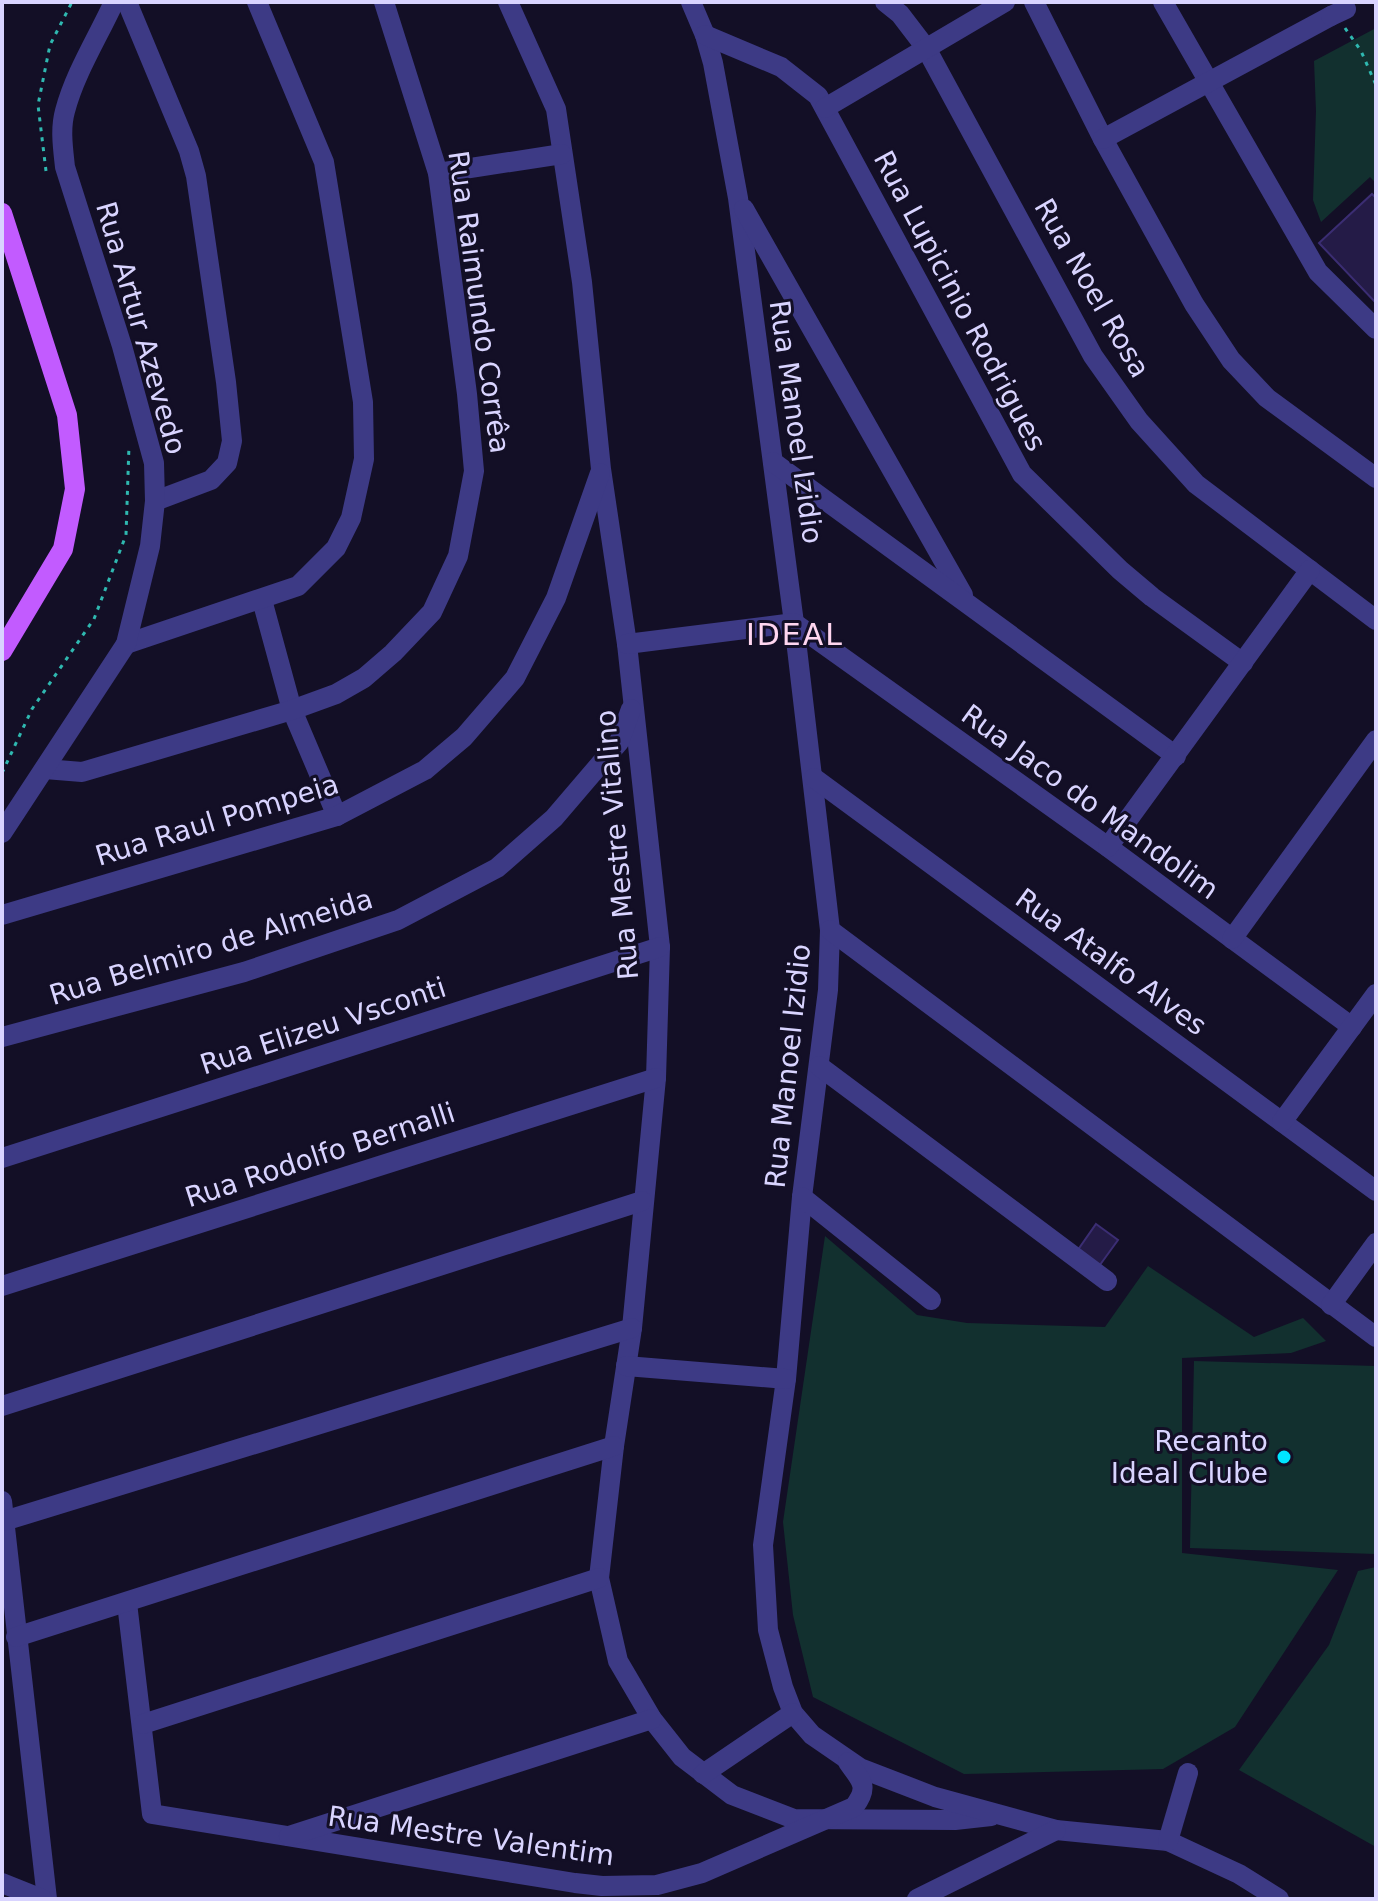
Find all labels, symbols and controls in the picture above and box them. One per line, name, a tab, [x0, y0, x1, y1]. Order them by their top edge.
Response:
street label: Rua Lupicinio Rodrigues	[867, 145, 1053, 457]
street label: Rua Raimundo Corrêa	[441, 149, 517, 455]
street label: Rua Noel Rosa	[1027, 193, 1157, 383]
street label: Rua Artur Azevedo	[89, 198, 193, 458]
street label: Rua Manoel Izidio	[763, 298, 829, 546]
district label: IDEAL	[746, 617, 844, 652]
street label: Rua Jaco do Mandolim	[955, 698, 1225, 906]
street label: Rua Mestre Vitalino	[589, 709, 645, 981]
street label: Rua Raul Pompeia	[91, 767, 343, 873]
street label: Rua Belmiro de Almeida	[45, 882, 377, 1012]
street label: Rua Atalfo Alves	[1009, 882, 1213, 1042]
street label: Rua Manoel Izidio	[759, 942, 817, 1190]
street label: Rua Elizeu Vsconti	[196, 971, 450, 1081]
street label: Rua Rodolfo Bernalli	[181, 1096, 459, 1214]
place label: Recanto Ideal Clube	[1111, 1425, 1268, 1490]
marker: Recanto Ideal Clube	[1275, 1448, 1293, 1466]
street label: Rua Mestre Valentim	[326, 1800, 616, 1872]

